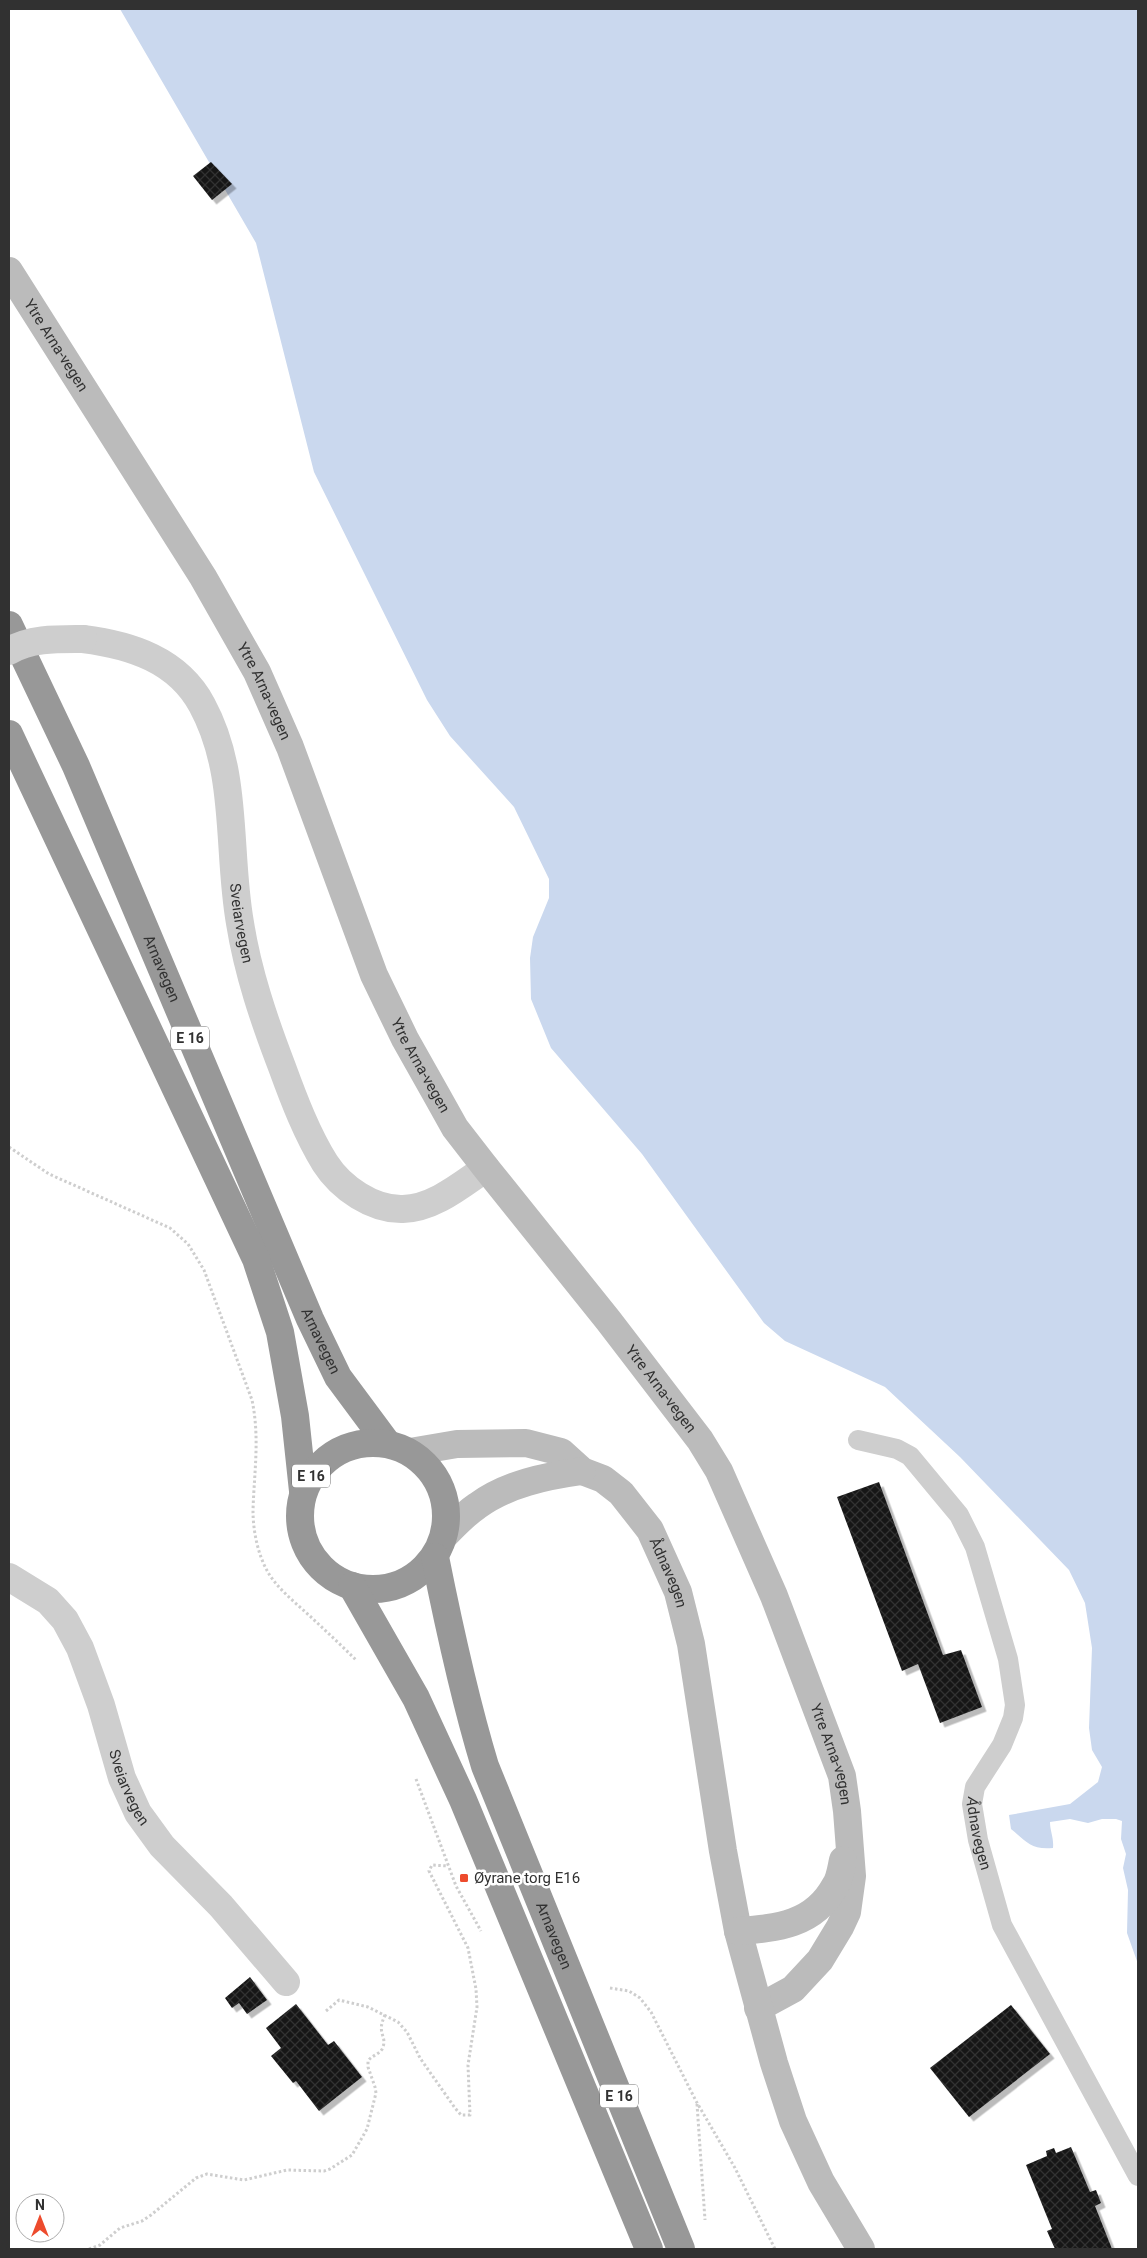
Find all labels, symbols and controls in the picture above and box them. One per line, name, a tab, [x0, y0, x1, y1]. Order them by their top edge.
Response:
street label: Ytre Arna-vegen	[20, 296, 92, 395]
street label: Ytre Arna-vegen	[233, 639, 295, 743]
street label: Sveiarvegen	[226, 882, 257, 965]
street label: Arnavegen	[140, 932, 184, 1005]
street label: Ytre Arna-vegen	[387, 1015, 454, 1116]
road number: E 16	[171, 1026, 209, 1050]
street label: Arnavegen	[297, 1305, 344, 1377]
street label: Ytre Arna-vegen	[621, 1341, 700, 1436]
road number: E 16	[292, 1464, 330, 1488]
street label: Ådnavegen	[646, 1535, 691, 1609]
street label: Ytre Arna-vegen	[806, 1701, 855, 1806]
street label: Sveiarvegen	[105, 1747, 153, 1829]
street label: Ådnavegen	[963, 1795, 995, 1872]
place label: Øyrane torg E16	[474, 1869, 580, 1887]
marker: Øyrane torg E16	[458, 1872, 470, 1884]
street label: Arnavegen	[532, 1899, 576, 1972]
road number: E 16	[600, 2084, 638, 2108]
north arrow	[15, 2193, 65, 2243]
text: N	[35, 2197, 45, 2213]

